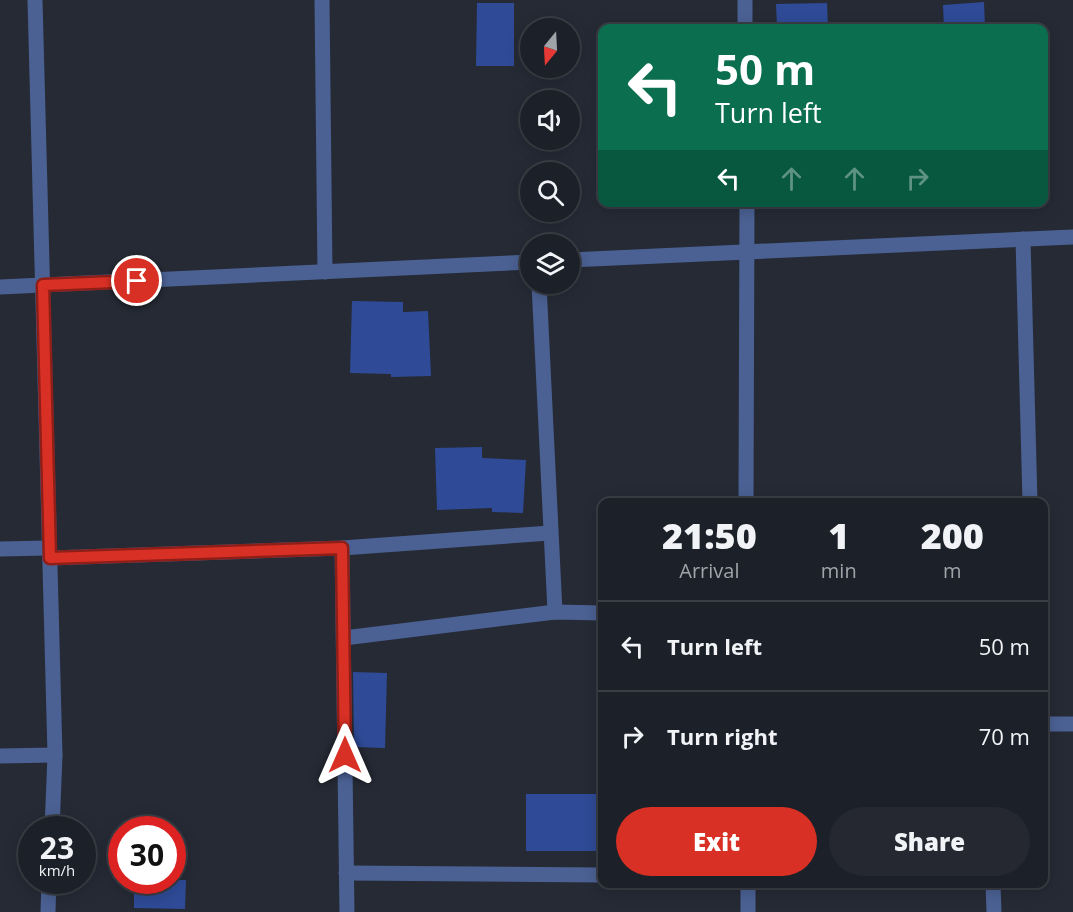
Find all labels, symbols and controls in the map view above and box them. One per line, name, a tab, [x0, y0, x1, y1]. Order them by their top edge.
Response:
north arrow	[520, 18, 580, 78]
map controls	[520, 18, 580, 294]
text: 50 m	[715, 40, 815, 97]
icon: left	[616, 48, 694, 126]
button: sound	[520, 90, 580, 150]
text: Turn left	[715, 94, 822, 131]
button: search	[520, 162, 580, 222]
icon: left	[712, 162, 745, 195]
icon: ahead	[775, 162, 808, 195]
icon: ahead	[838, 162, 871, 195]
icon: right	[901, 162, 934, 195]
button: layers	[520, 234, 580, 294]
pin	[111, 255, 162, 306]
icon: arrive	[120, 264, 153, 297]
text: 21:50	[662, 511, 757, 560]
text: 1	[828, 511, 849, 560]
text: 200	[921, 511, 984, 560]
text: Arrival	[679, 557, 740, 584]
text: min	[821, 557, 857, 584]
text: m	[943, 557, 962, 584]
icon: left	[616, 630, 649, 663]
text: Turn left	[667, 631, 762, 661]
text: 50 m	[979, 631, 1030, 661]
icon: right	[616, 720, 649, 753]
text: Turn right	[667, 721, 778, 751]
text: 70 m	[979, 721, 1030, 751]
position arrow	[313, 723, 377, 787]
button: Exit	[616, 807, 817, 876]
button: Share	[829, 807, 1030, 876]
speed limit sign: 30	[108, 816, 186, 894]
text: 23	[40, 827, 74, 868]
text: km/h	[39, 860, 75, 880]

